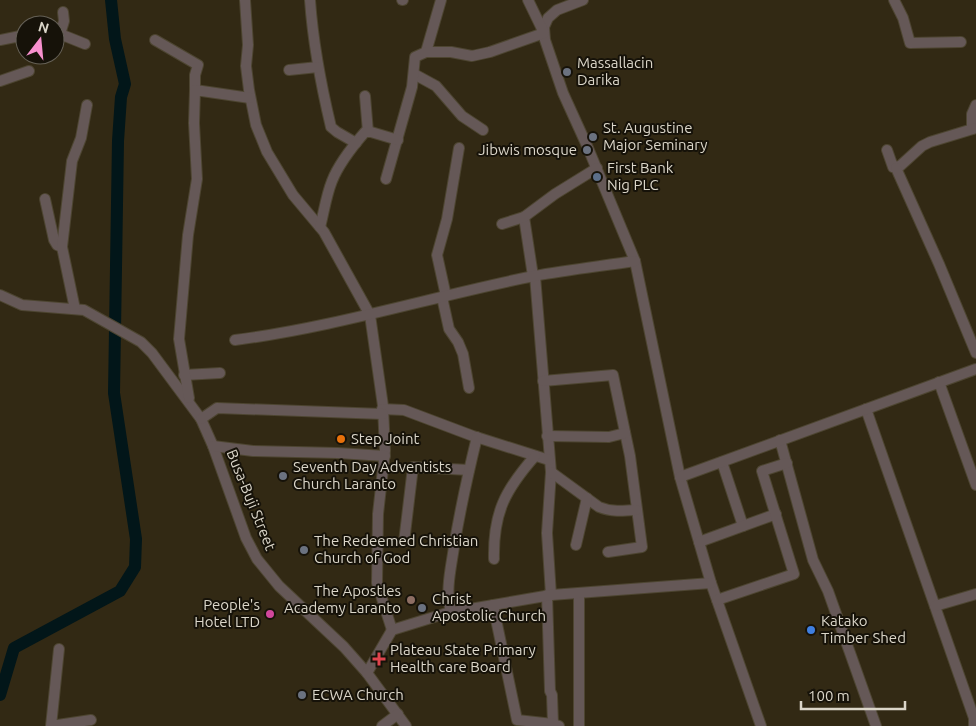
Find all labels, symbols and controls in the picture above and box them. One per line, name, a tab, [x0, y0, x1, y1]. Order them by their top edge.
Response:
north arrow	[15, 15, 65, 65]
text: N	[36, 18, 51, 37]
place label: Massallacin Darika	[577, 54, 653, 88]
marker: Massallacin Darika	[561, 66, 573, 78]
place label: St. Augustine Major Seminary	[603, 119, 708, 153]
marker: St. Augustine Major Seminary	[587, 131, 599, 143]
place label: Jibwis mosque	[478, 141, 577, 158]
marker: Jibwis mosque	[581, 144, 593, 156]
place label: First Bank Nig PLC	[607, 159, 674, 193]
marker: First Bank Nig PLC	[591, 171, 603, 183]
place label: Step Joint	[351, 430, 420, 447]
marker: Step Joint	[335, 433, 347, 445]
street label: Busa-Buji Street	[223, 447, 279, 553]
place label: Seventh Day Adventists Church Laranto	[293, 458, 451, 492]
marker: Seventh Day Adventists Church Laranto	[277, 470, 289, 482]
place label: The Redeemed Christian Church of God	[314, 532, 478, 566]
marker: The Redeemed Christian Church of God	[298, 544, 310, 556]
place label: The Apostles Academy Laranto	[284, 582, 401, 616]
place label: Christ Apostolic Church	[432, 590, 546, 624]
marker: The Apostles Academy Laranto	[405, 594, 417, 606]
place label: People's Hotel LTD	[194, 596, 260, 630]
marker: Christ Apostolic Church	[416, 602, 428, 614]
marker: People's Hotel LTD	[264, 608, 276, 620]
place label: Katako Timber Shed	[821, 612, 906, 646]
marker: Katako Timber Shed	[805, 624, 817, 636]
place label: Plateau State Primary Health care Board	[390, 641, 536, 675]
marker: Plateau State Primary Health care Board	[372, 652, 386, 666]
scale bar	[801, 678, 905, 710]
place label: ECWA Church	[312, 686, 404, 703]
text: 100 m	[808, 687, 850, 704]
marker: ECWA Church	[296, 689, 308, 701]

